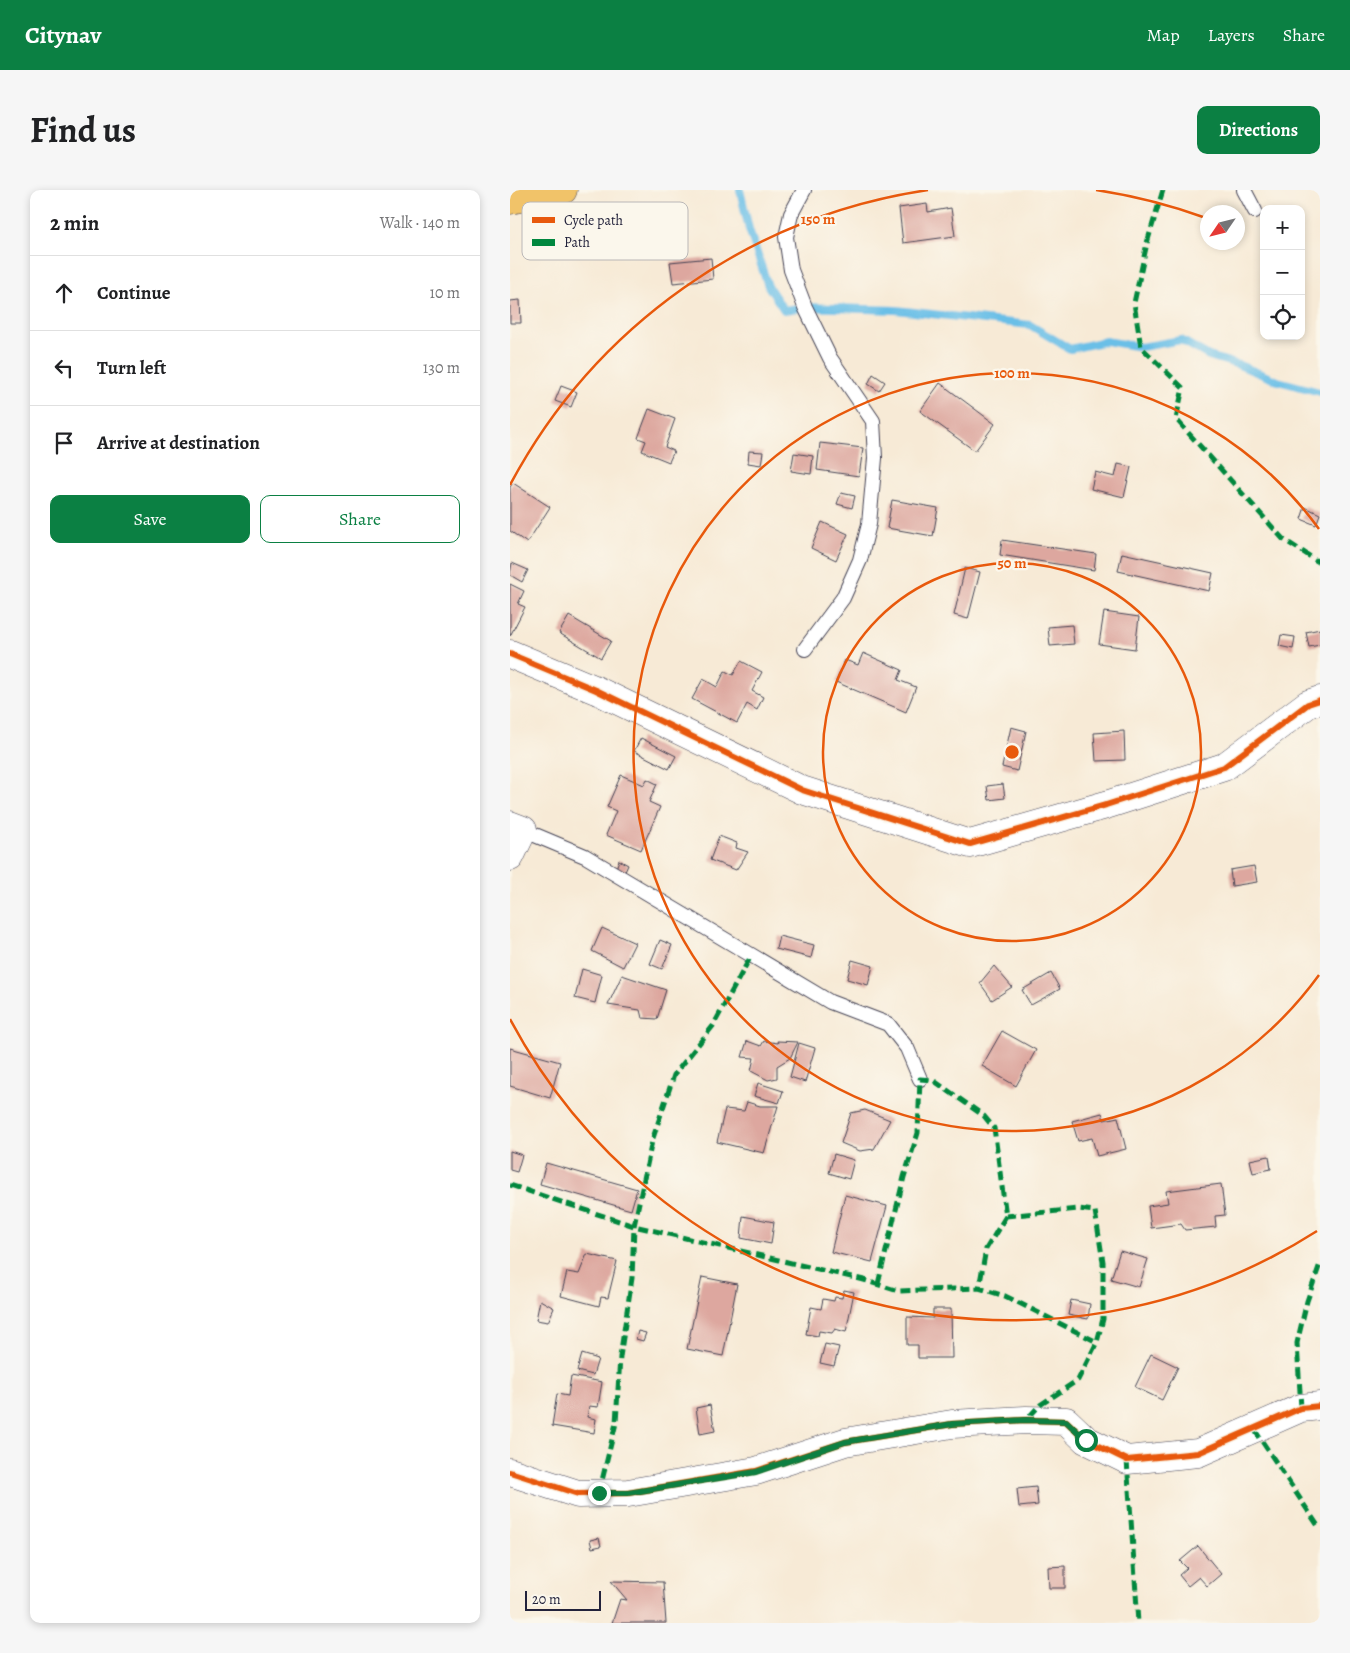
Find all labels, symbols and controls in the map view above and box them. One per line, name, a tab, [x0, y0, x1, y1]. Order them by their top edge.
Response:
text: Citynav	[25, 19, 101, 51]
text: Map	[1147, 23, 1180, 47]
text: Layers	[1208, 23, 1255, 47]
text: Share	[1283, 23, 1325, 47]
text: Find us	[30, 106, 136, 154]
button: Directions	[1197, 106, 1320, 154]
legend	[522, 202, 688, 260]
north arrow	[1200, 205, 1245, 250]
map controls	[1260, 205, 1305, 340]
button: +	[1260, 205, 1305, 250]
text: 2 min	[50, 209, 99, 237]
text: 150 m	[801, 209, 836, 229]
text: Cycle path	[564, 211, 624, 230]
text: Walk · 140 m	[380, 212, 460, 234]
text: Path	[564, 233, 591, 252]
button: −	[1260, 250, 1305, 295]
icon: ahead	[50, 279, 78, 307]
text: Continue	[97, 280, 171, 306]
text: 10 m	[430, 282, 460, 304]
button: locate	[1260, 295, 1305, 340]
icon: left	[50, 354, 78, 382]
text: Turn left	[97, 355, 166, 381]
text: 130 m	[423, 357, 460, 379]
text: 100 m	[994, 363, 1030, 383]
icon: arrive	[50, 429, 78, 457]
text: Arrive at destination	[97, 430, 260, 456]
button: Save	[50, 495, 250, 543]
button: Share	[260, 495, 460, 543]
text: 50 m	[997, 553, 1027, 573]
centre of rings	[1003, 743, 1021, 761]
route start	[1075, 1429, 1098, 1452]
route end	[588, 1482, 611, 1505]
scale bar	[525, 1588, 601, 1611]
text: 20 m	[532, 1590, 561, 1609]

